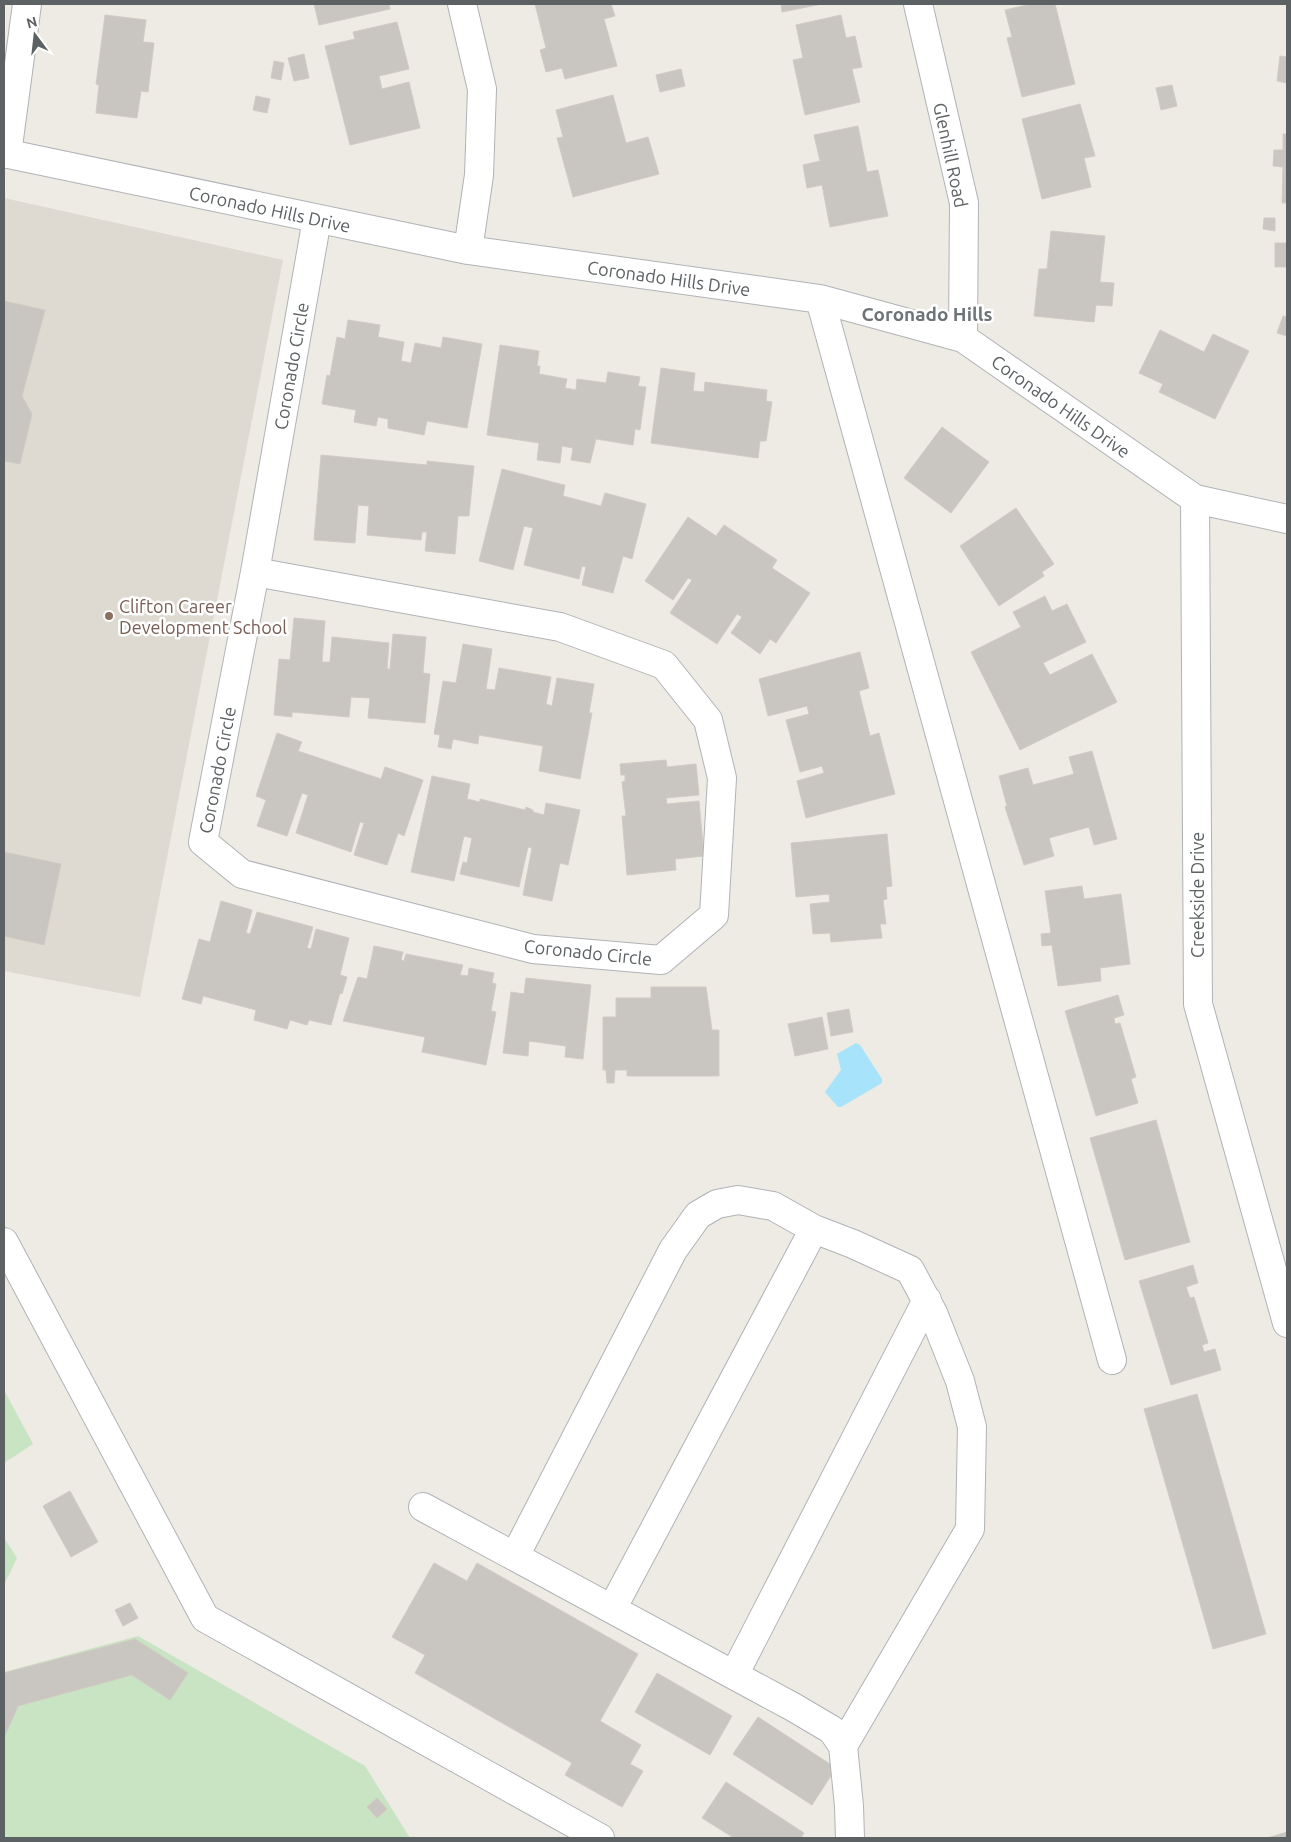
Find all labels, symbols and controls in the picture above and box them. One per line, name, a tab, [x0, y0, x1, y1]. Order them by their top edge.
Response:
north arrow	[10, 10, 60, 60]
text: N	[25, 13, 39, 32]
street label: Glenhill Road	[930, 101, 972, 209]
street label: Coronado Hills Drive	[187, 182, 353, 236]
street label: Coronado Hills Drive	[586, 257, 752, 299]
street label: Coronado Circle	[270, 301, 312, 431]
district label: Coronado Hills	[862, 303, 992, 325]
street label: Coronado Hills Drive	[988, 351, 1134, 461]
place label: Clifton Career Development School	[119, 596, 287, 637]
marker: Clifton Career Development School	[103, 610, 115, 622]
street label: Coronado Circle	[195, 705, 239, 835]
street label: Creekside Drive	[1187, 832, 1207, 958]
street label: Coronado Circle	[523, 935, 653, 969]

